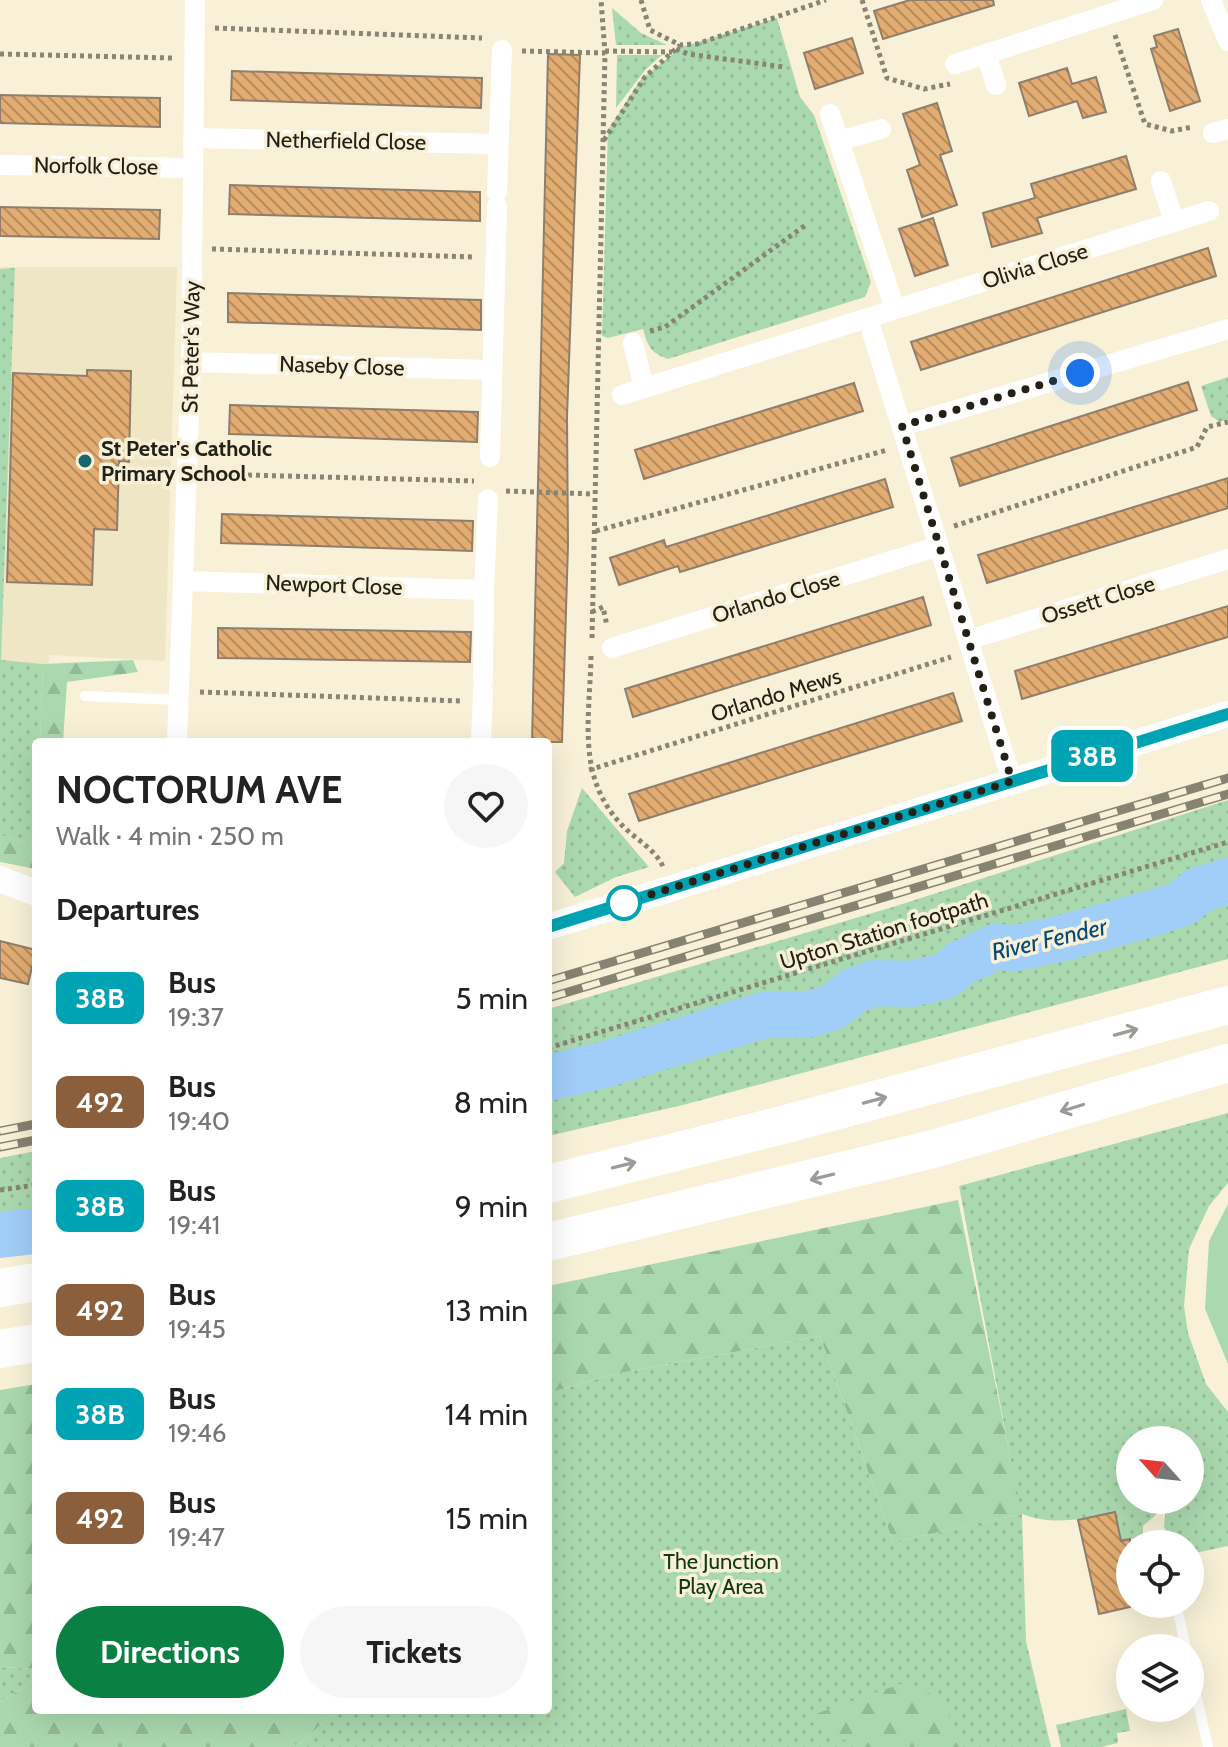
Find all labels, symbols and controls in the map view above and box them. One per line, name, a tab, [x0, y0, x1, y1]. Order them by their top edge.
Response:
street label: Netherfield Close	[265, 126, 427, 156]
street label: Norfolk Close	[34, 151, 158, 181]
street label: Olivia Close	[979, 237, 1091, 295]
street label: St Peter's Way	[176, 280, 206, 414]
street label: Naseby Close	[279, 350, 405, 382]
your location	[1060, 353, 1100, 393]
place label: St Peter's Catholic Primary School	[101, 435, 272, 487]
marker: St Peter's Catholic Primary School	[76, 452, 94, 470]
street label: Orlando Close	[709, 565, 843, 629]
street label: Newport Close	[265, 569, 403, 601]
street label: Ossett Close	[1038, 570, 1158, 630]
street label: Orlando Mews	[708, 662, 844, 728]
line badge: 38B	[1046, 730, 1138, 782]
text: 38B	[1067, 739, 1117, 773]
button: heart	[444, 764, 528, 848]
text: NOCTORUM AVE	[56, 766, 342, 813]
text: Walk · 4 min · 250 m	[56, 820, 284, 852]
unlabelled marker	[607, 886, 641, 920]
street label: Upton Station footpath	[777, 886, 991, 976]
text: Departures	[56, 891, 200, 928]
water label: River Fender	[989, 911, 1111, 966]
text: Bus	[168, 964, 216, 1001]
text: 5 min	[456, 980, 528, 1017]
text: 38B	[75, 981, 125, 1015]
text: 19:37	[168, 1001, 224, 1033]
one-way arrow	[1113, 1024, 1139, 1039]
text: Bus	[168, 1068, 216, 1105]
text: 8 min	[454, 1084, 528, 1121]
text: 492	[76, 1085, 124, 1119]
one-way arrow	[862, 1092, 888, 1107]
one-way arrow	[1060, 1101, 1086, 1116]
text: 19:40	[168, 1105, 230, 1137]
one-way arrow	[610, 1157, 636, 1172]
one-way arrow	[809, 1170, 835, 1185]
text: Bus	[168, 1172, 216, 1209]
text: 9 min	[455, 1188, 528, 1225]
text: 38B	[75, 1189, 125, 1223]
text: 19:41	[168, 1209, 220, 1241]
text: Bus	[168, 1276, 216, 1313]
text: 13 min	[446, 1292, 528, 1329]
text: 492	[76, 1293, 124, 1327]
text: 19:45	[168, 1313, 226, 1345]
text: Bus	[168, 1380, 216, 1417]
text: 14 min	[445, 1396, 528, 1433]
text: 38B	[75, 1397, 125, 1431]
text: 19:46	[168, 1417, 226, 1449]
north arrow	[1116, 1426, 1204, 1514]
map controls	[1116, 1426, 1204, 1722]
text: Bus	[168, 1484, 216, 1521]
text: 15 min	[446, 1500, 528, 1537]
text: 492	[76, 1501, 124, 1535]
text: 19:47	[168, 1521, 225, 1553]
button: locate	[1116, 1530, 1204, 1618]
park label: The Junction Play Area	[663, 1548, 779, 1600]
button: Directions	[56, 1606, 284, 1698]
button: Tickets	[300, 1606, 528, 1698]
button: layers	[1116, 1634, 1204, 1722]

